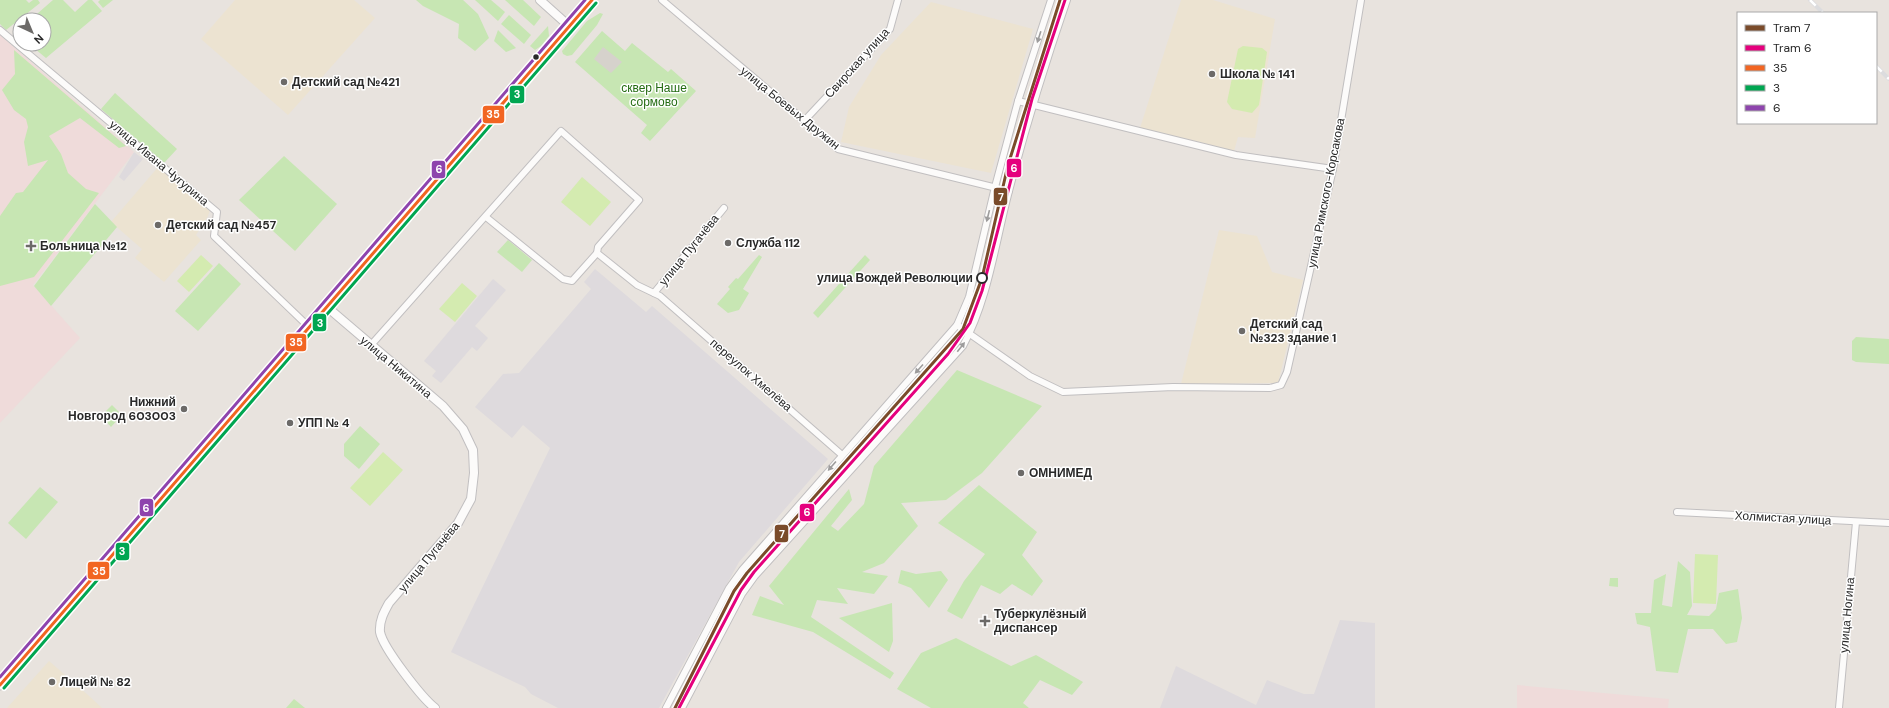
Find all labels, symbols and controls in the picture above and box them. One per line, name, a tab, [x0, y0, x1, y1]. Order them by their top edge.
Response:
north arrow	[12, 12, 52, 52]
legend	[1737, 12, 1877, 124]
text: Tram 7	[1773, 20, 1810, 36]
street label: Свирская улица	[821, 24, 893, 102]
text: N	[31, 31, 47, 47]
one-way arrow	[1036, 31, 1042, 43]
text: Tram 6	[1773, 40, 1811, 56]
unlabelled marker	[531, 52, 541, 62]
text: 35	[1773, 60, 1787, 76]
street label: улица Боевых Дружин	[737, 63, 843, 153]
place label: Школа № 141	[1220, 66, 1295, 82]
marker: Школа № 141	[1207, 69, 1217, 79]
place label: Детский сад №421	[292, 74, 400, 90]
marker: Детский сад №421	[279, 77, 289, 87]
park label: сквер Наше сормово	[621, 80, 687, 110]
text: 3	[1773, 80, 1780, 96]
line badge: 3	[509, 85, 525, 104]
text: 3	[514, 87, 520, 101]
text: 6	[1773, 100, 1781, 116]
line badge: 35	[482, 105, 505, 124]
text: 35	[486, 107, 500, 121]
street label: улица Римского-Корсакова	[1304, 116, 1348, 269]
street label: улица Ивана Чугурина	[106, 117, 212, 210]
line badge: 6	[1006, 158, 1022, 178]
line badge: 6	[431, 160, 446, 179]
text: 6	[1011, 161, 1018, 175]
text: 6	[436, 162, 443, 176]
line badge: 7	[993, 187, 1008, 206]
text: 7	[998, 190, 1004, 204]
one-way arrow	[984, 209, 990, 222]
street label: улица Пугачёва	[655, 211, 723, 289]
place label: Детский сад №457	[166, 217, 277, 233]
marker: Детский сад №457	[153, 220, 163, 230]
place label: Служба 112	[736, 235, 800, 251]
place label: Больница №12	[40, 238, 127, 254]
marker: Служба 112	[723, 238, 733, 248]
marker: Больница №12	[25, 240, 37, 252]
place label: улица Вождей Революции	[817, 270, 973, 286]
marker: улица Вождей Революции	[976, 272, 988, 284]
line badge: 3	[312, 313, 327, 332]
text: 3	[317, 316, 323, 330]
place label: Детский сад №323 здание 1	[1250, 316, 1336, 346]
marker: Детский сад №323 здание 1	[1237, 326, 1247, 336]
street label: улица Никитина	[357, 332, 435, 402]
line badge: 35	[285, 333, 307, 352]
text: 35	[289, 335, 303, 349]
street label: переулок Хмелёва	[707, 335, 796, 415]
one-way arrow	[956, 342, 965, 353]
one-way arrow	[915, 364, 924, 374]
place label: Нижний Новгород 603003	[68, 394, 176, 424]
marker: Нижний Новгород 603003	[179, 404, 189, 414]
place label: УПП № 4	[298, 415, 350, 431]
marker: УПП № 4	[285, 418, 295, 428]
one-way arrow	[828, 461, 837, 471]
place label: ОМНИМЕД	[1029, 465, 1093, 481]
marker: ОМНИМЕД	[1016, 468, 1026, 478]
line badge: 6	[139, 498, 154, 517]
text: 6	[143, 501, 150, 515]
line badge: 6	[799, 503, 815, 522]
text: 6	[804, 505, 811, 519]
street label: Холмистая улица	[1734, 507, 1832, 529]
street label: улица Пугачёва	[395, 518, 463, 596]
line badge: 7	[774, 524, 789, 543]
text: 7	[779, 527, 785, 541]
line badge: 3	[115, 542, 130, 561]
text: 3	[119, 544, 125, 558]
line badge: 35	[87, 561, 110, 580]
text: 35	[92, 564, 106, 578]
street label: улица Ногина	[1836, 576, 1858, 654]
place label: Туберкулёзный диспансер	[994, 606, 1087, 636]
marker: Туберкулёзный диспансер	[979, 615, 991, 627]
place label: Лицей № 82	[60, 674, 131, 690]
marker: Лицей № 82	[47, 677, 57, 687]

